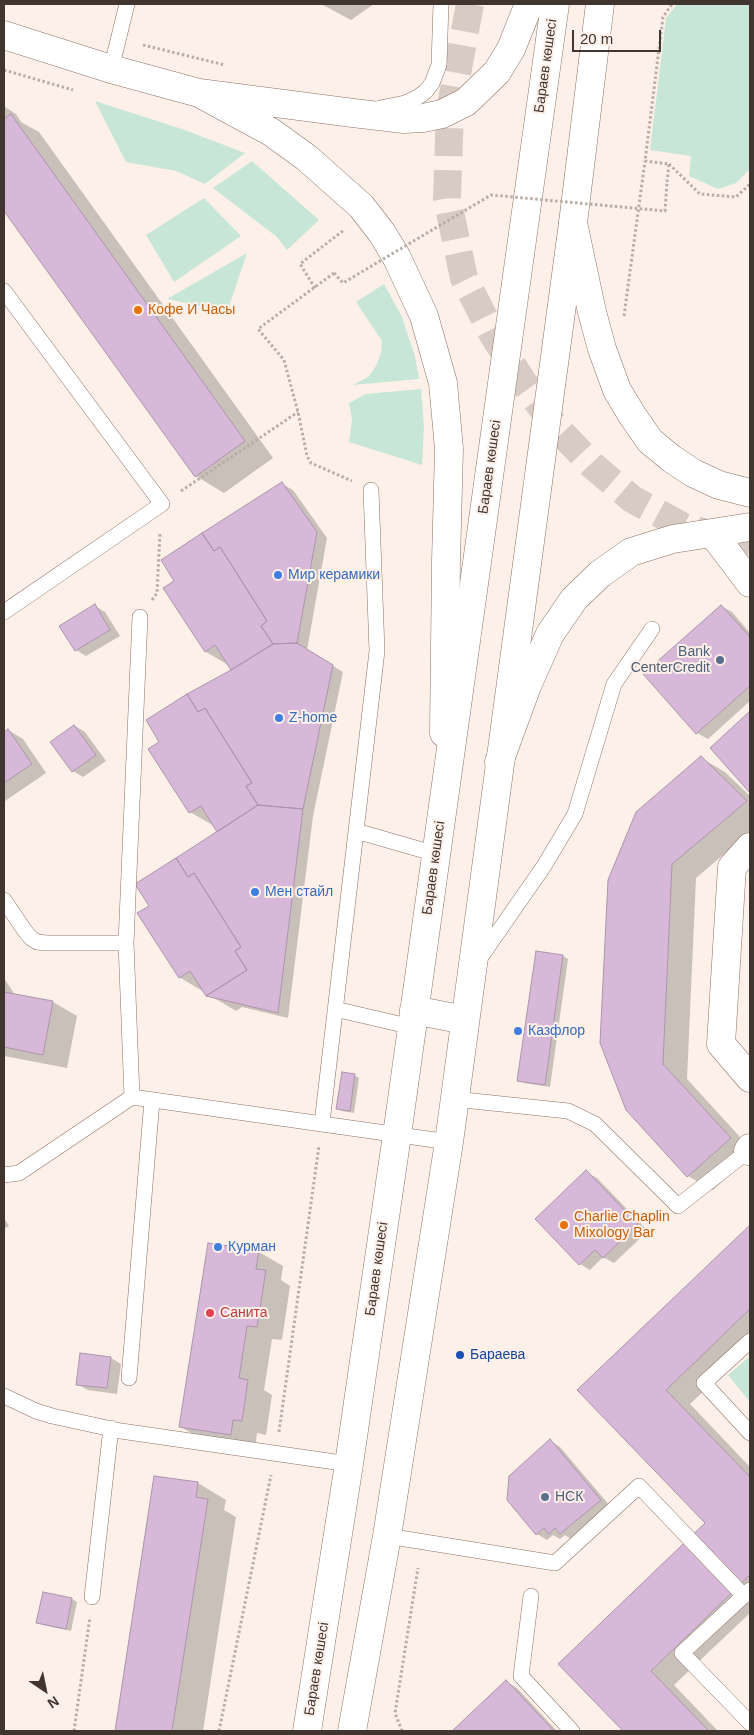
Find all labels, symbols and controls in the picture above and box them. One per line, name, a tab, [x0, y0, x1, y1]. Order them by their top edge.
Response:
street label: Бараев көшесі	[531, 18, 561, 114]
scale bar	[574, 20, 663, 52]
text: 20 m	[580, 30, 613, 47]
place label: Кофе И Часы	[148, 302, 235, 318]
marker: Кофе И Часы	[132, 304, 144, 316]
street label: Бараев көшесі	[475, 419, 505, 515]
place label: Мир керамики	[288, 567, 380, 583]
marker: Мир керамики	[272, 569, 284, 581]
place label: Bank CenterCredit	[631, 644, 710, 676]
marker: Bank CenterCredit	[714, 654, 726, 666]
place label: Z-home	[289, 710, 337, 726]
marker: Z-home	[273, 712, 285, 724]
street label: Бараев көшесі	[419, 820, 449, 916]
place label: Мен стайл	[265, 884, 333, 900]
marker: Мен стайл	[249, 886, 261, 898]
place label: Казфлор	[528, 1023, 585, 1039]
marker: Казфлор	[512, 1025, 524, 1037]
place label: Charlie Chaplin Mixology Bar	[574, 1209, 670, 1242]
marker: Charlie Chaplin Mixology Bar	[558, 1219, 570, 1231]
street label: Бараев көшесі	[362, 1221, 392, 1317]
place label: Курман	[228, 1239, 276, 1255]
marker: Курман	[212, 1241, 224, 1253]
place label: Санита	[220, 1305, 268, 1321]
marker: Санита	[204, 1307, 216, 1319]
place label: Бараева	[470, 1347, 525, 1363]
marker: Бараева	[454, 1349, 466, 1361]
place label: НСК	[555, 1489, 583, 1505]
marker: НСК	[539, 1491, 551, 1503]
street label: Бараев көшесі	[301, 1621, 333, 1717]
north arrow	[20, 1665, 70, 1715]
text: N	[45, 1693, 62, 1712]

